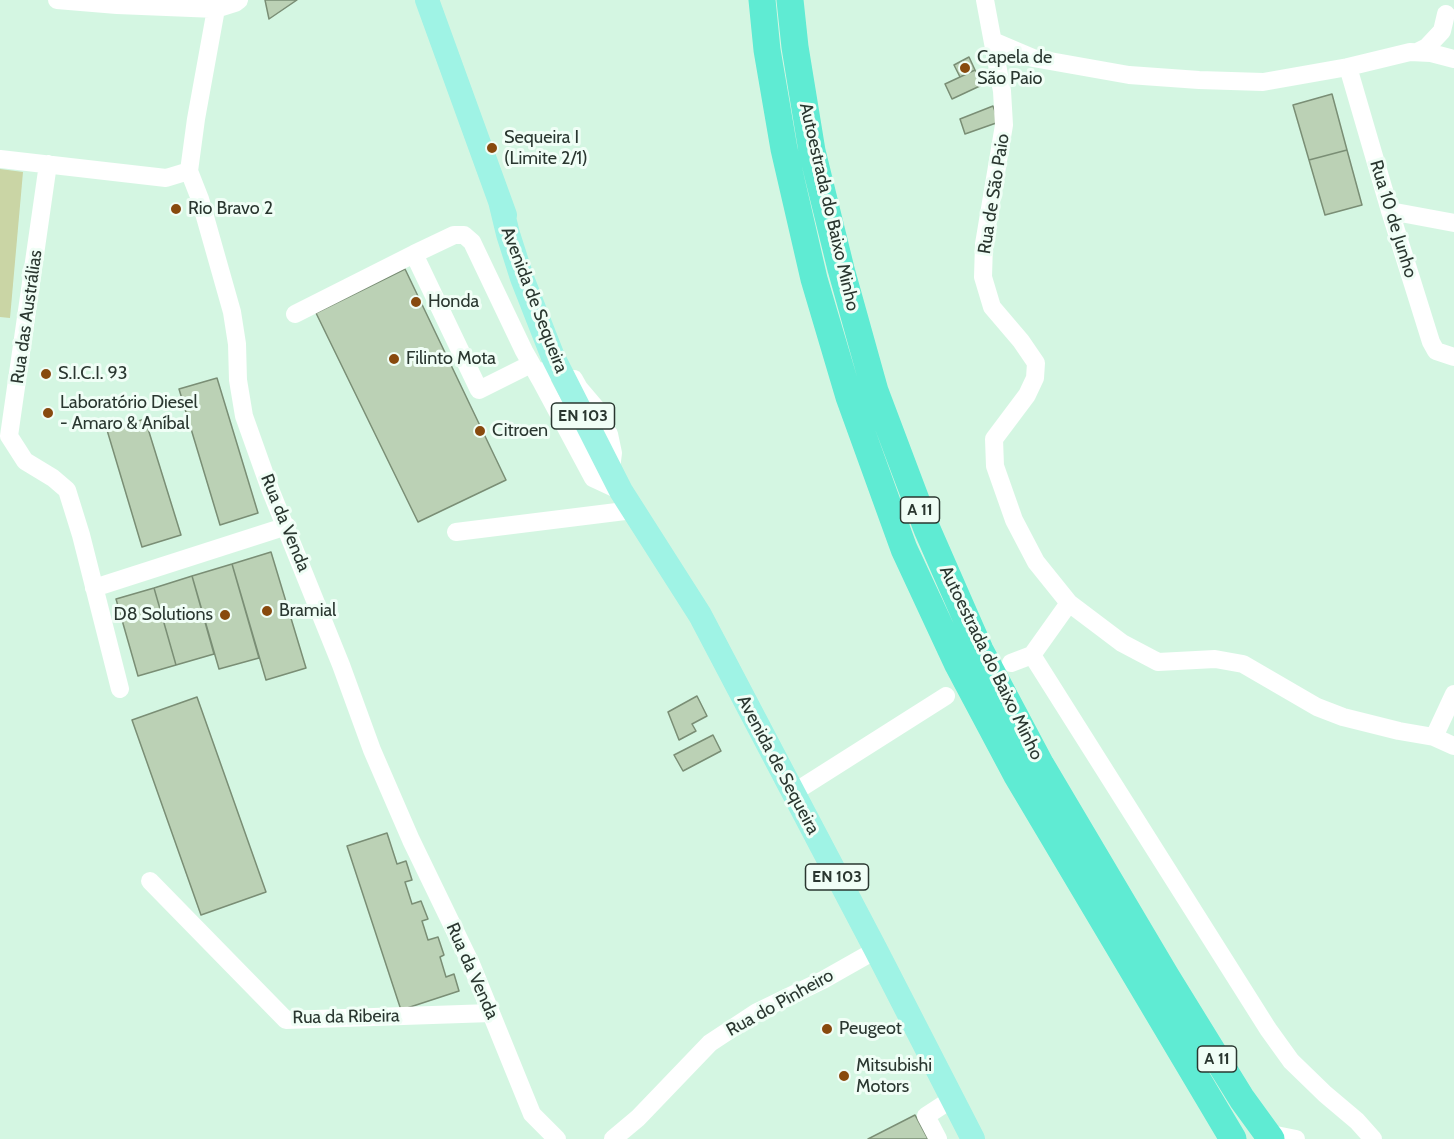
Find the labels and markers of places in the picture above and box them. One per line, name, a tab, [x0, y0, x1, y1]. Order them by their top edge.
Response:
place label: Capela de São Paio	[977, 47, 1052, 90]
marker: Capela de São Paio	[958, 61, 972, 75]
place label: Sequeira I (Limite 2/1)	[504, 127, 588, 170]
marker: Sequeira I (Limite 2/1)	[485, 141, 499, 155]
place label: Rio Bravo 2	[188, 198, 273, 220]
marker: Rio Bravo 2	[169, 202, 183, 216]
place label: Honda	[428, 291, 479, 313]
marker: Honda	[409, 295, 423, 309]
place label: Filinto Mota	[406, 348, 496, 370]
marker: Filinto Mota	[387, 352, 401, 366]
place label: S.I.C.I. 93	[58, 363, 128, 385]
marker: S.I.C.I. 93	[39, 367, 53, 381]
place label: Laboratório Diesel - Amaro & Aníbal	[60, 392, 198, 434]
marker: Laboratório Diesel - Amaro & Aníbal	[41, 406, 55, 420]
place label: Citroen	[492, 420, 548, 442]
marker: Citroen	[473, 424, 487, 438]
place label: Bramial	[279, 600, 336, 622]
place label: D8 Solutions	[114, 604, 213, 626]
marker: Bramial	[260, 604, 274, 618]
marker: D8 Solutions	[218, 608, 232, 622]
place label: Peugeot	[839, 1018, 902, 1040]
marker: Peugeot	[820, 1022, 834, 1036]
place label: Mitsubishi Motors	[856, 1055, 932, 1098]
marker: Mitsubishi Motors	[837, 1069, 851, 1083]

